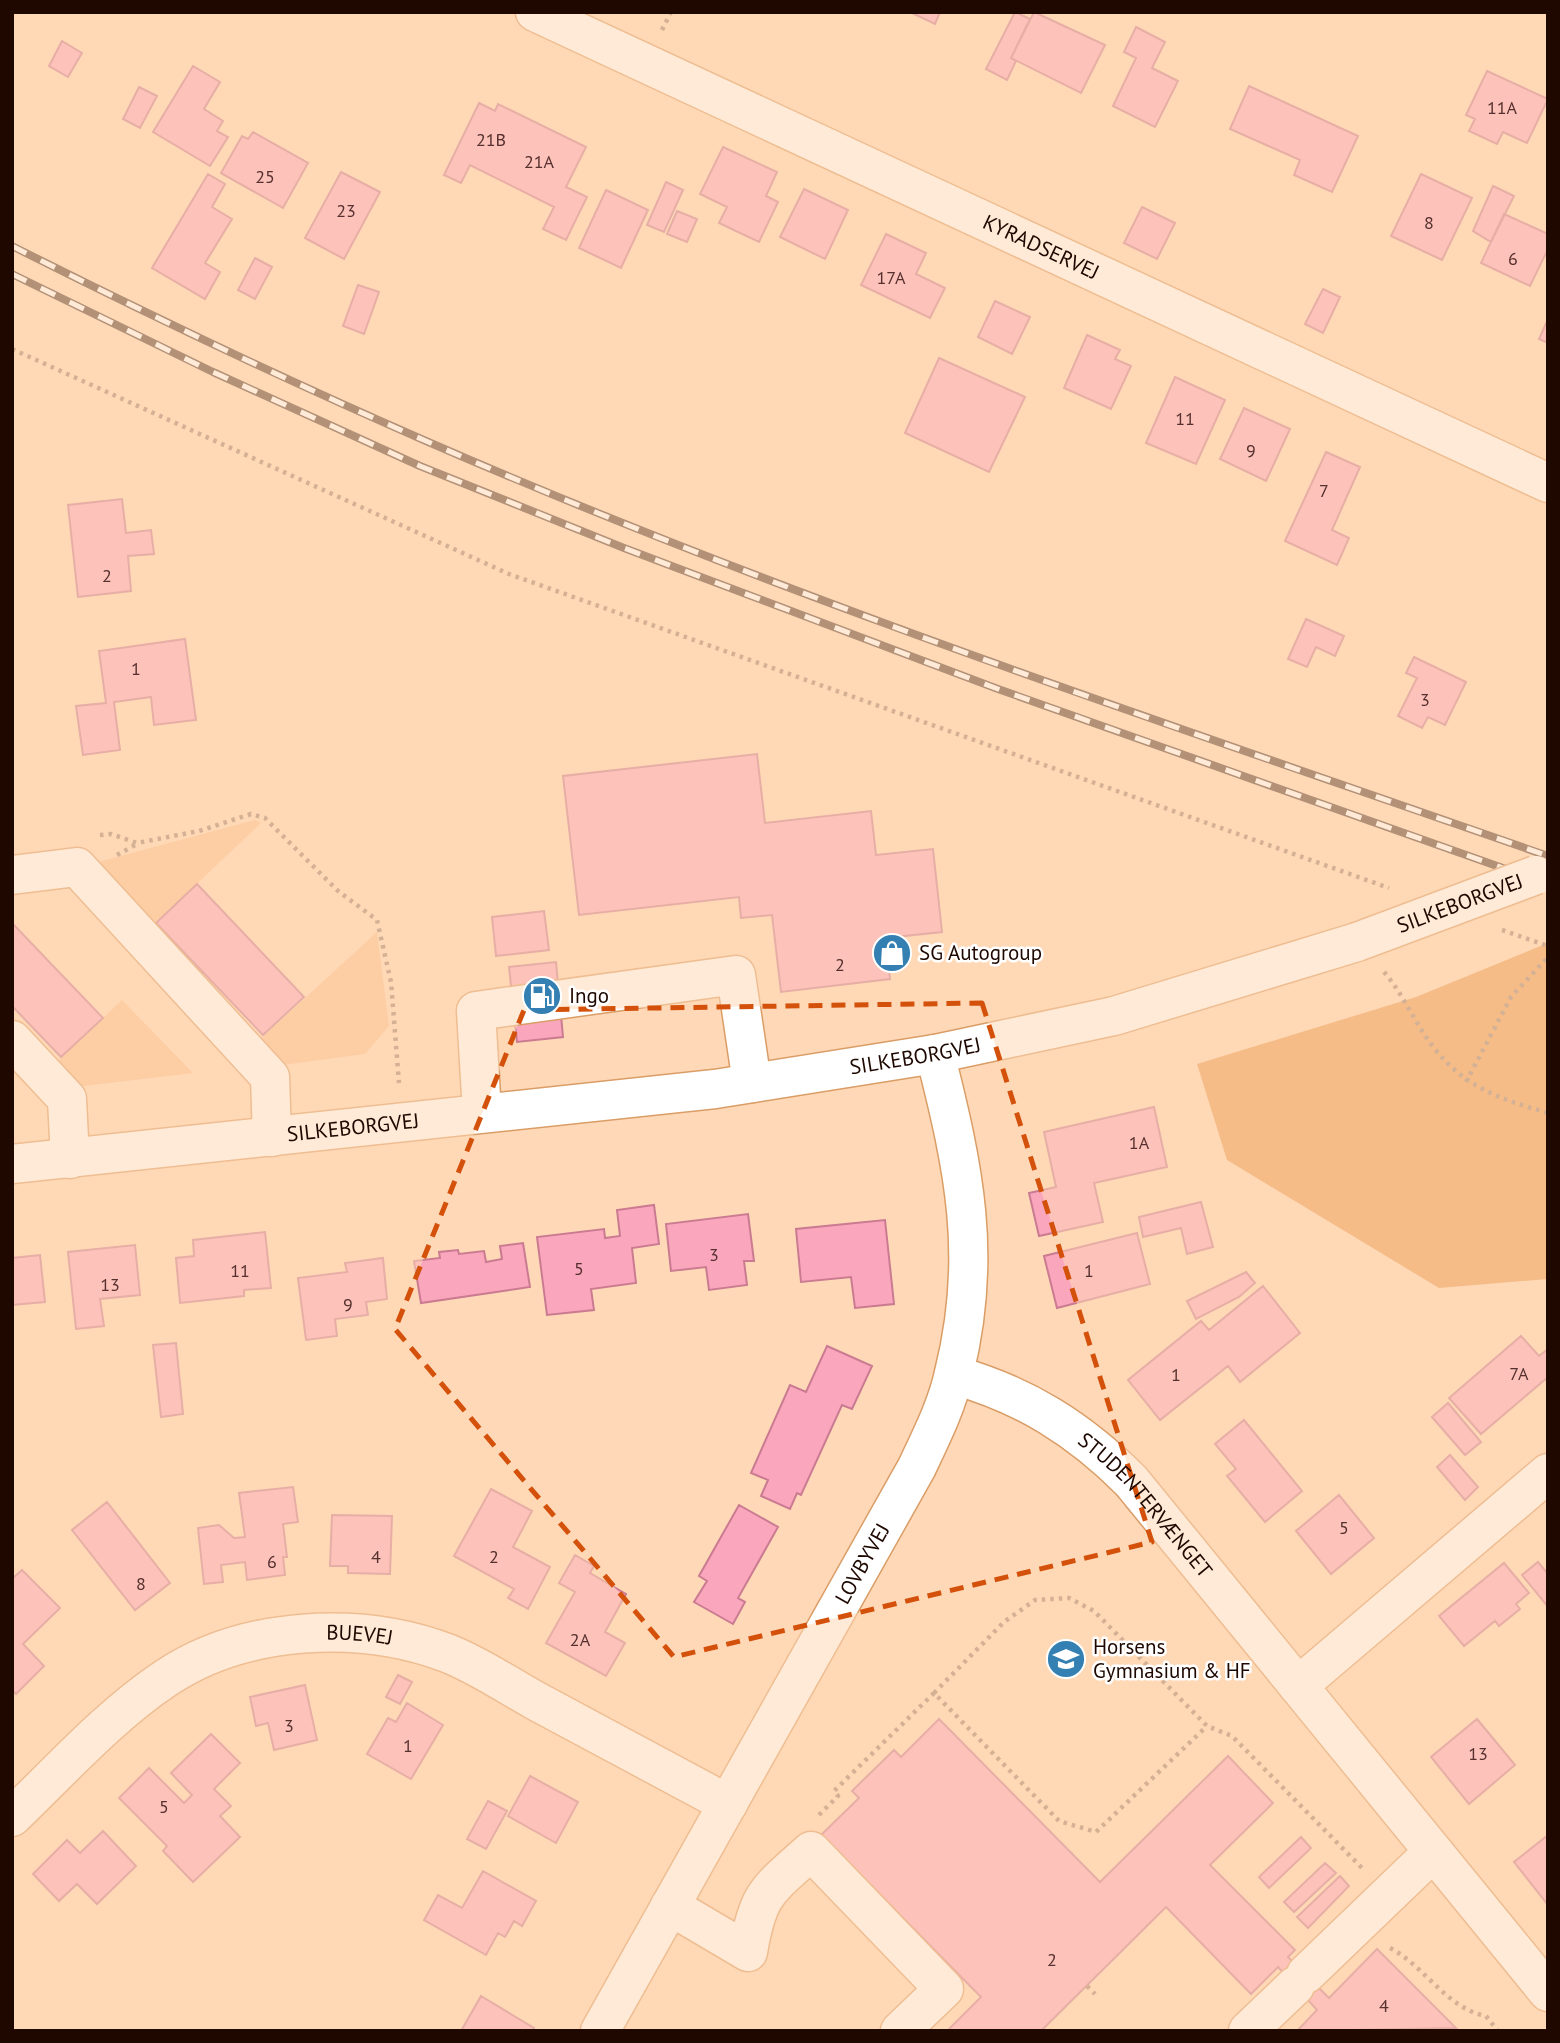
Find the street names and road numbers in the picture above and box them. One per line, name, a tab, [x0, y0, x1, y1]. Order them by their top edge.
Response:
street label: KYRADSERVEJ	[979, 208, 1104, 285]
street label: SILKEBORGVEJ	[1393, 867, 1527, 939]
street label: SILKEBORGVEJ	[848, 1031, 983, 1080]
street label: SILKEBORGVEJ	[286, 1107, 420, 1148]
street label: STUDENTERVÆNGET	[1073, 1426, 1219, 1583]
street label: LOVBYVEJ	[829, 1518, 896, 1609]
street label: BUEVEJ	[326, 1619, 395, 1651]

